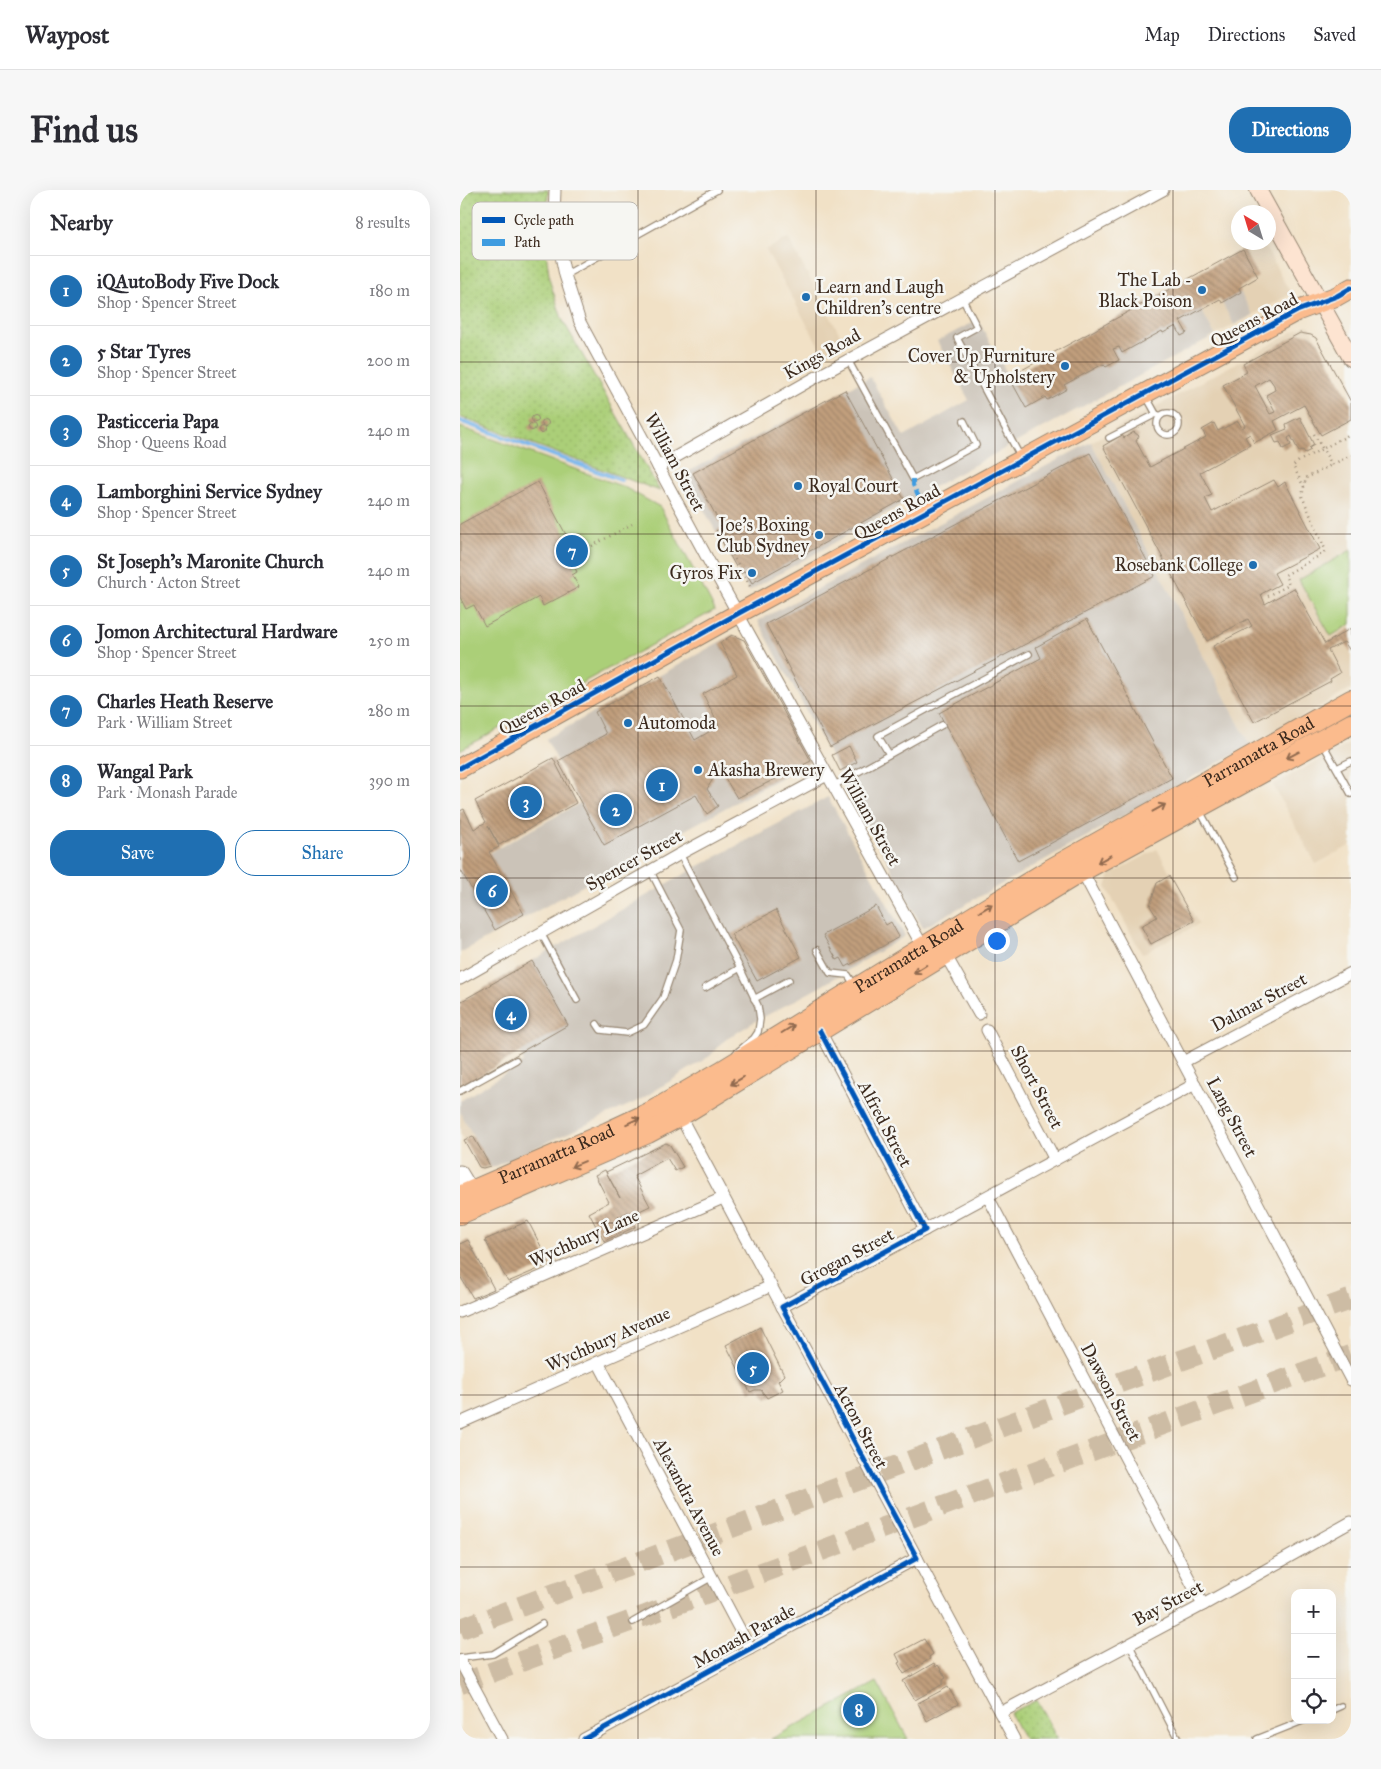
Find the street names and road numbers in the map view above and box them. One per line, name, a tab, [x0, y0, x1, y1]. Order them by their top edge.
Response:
street label: Queens Road	[1207, 288, 1301, 352]
street label: Kings Road	[780, 324, 865, 385]
street label: William Street	[640, 409, 710, 515]
street label: Queens Road	[850, 479, 944, 545]
street label: Queens Road	[495, 674, 589, 740]
street label: Parramatta Road	[1199, 712, 1318, 792]
street label: William Street	[834, 764, 906, 870]
street label: Spencer Street	[582, 824, 687, 896]
street label: Parramatta Road	[850, 914, 967, 998]
street label: Dalmar Street	[1208, 967, 1311, 1036]
street label: Short Street	[1006, 1042, 1068, 1133]
street label: Lang Street	[1201, 1073, 1263, 1162]
street label: Alfred Street	[853, 1076, 917, 1172]
street label: Parramatta Road	[495, 1120, 618, 1189]
street label: Wychbury Lane	[526, 1204, 642, 1272]
street label: Grogan Street	[796, 1223, 899, 1292]
street label: Wychbury Avenue	[542, 1302, 674, 1376]
street label: Dawson Street	[1076, 1339, 1146, 1445]
street label: Acton Street	[829, 1379, 893, 1473]
street label: Alexandra Avenue	[648, 1433, 729, 1560]
street label: Bay Street	[1129, 1575, 1207, 1631]
street label: Monash Parade	[689, 1599, 799, 1673]

